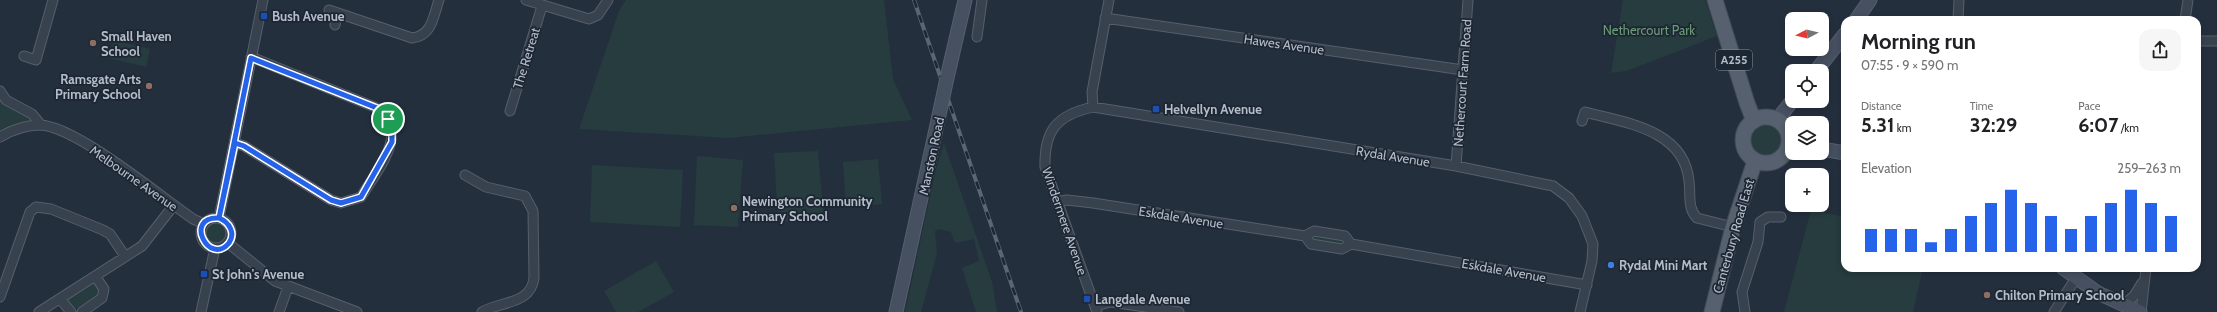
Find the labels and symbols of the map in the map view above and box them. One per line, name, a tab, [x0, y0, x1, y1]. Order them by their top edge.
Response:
place label: Bush Avenue	[272, 8, 345, 24]
marker: Bush Avenue	[259, 11, 269, 21]
north arrow	[1785, 12, 1829, 56]
street label: Nethercourt Farm Road	[1450, 19, 1474, 147]
park label: Nethercourt Park	[1603, 22, 1695, 38]
street label: The Retreat	[509, 25, 543, 91]
place label: Small Haven School	[101, 28, 172, 59]
street label: Hawes Avenue	[1243, 30, 1325, 58]
marker: Small Haven School	[88, 38, 98, 48]
road number: A255	[1716, 50, 1752, 70]
place label: Ramsgate Arts Primary School	[55, 71, 142, 102]
marker: Ramsgate Arts Primary School	[144, 81, 154, 91]
place label: Helvellyn Avenue	[1164, 101, 1262, 117]
pin	[371, 102, 405, 136]
marker: Helvellyn Avenue	[1151, 104, 1161, 114]
street label: Manston Road	[915, 116, 947, 196]
street label: Melbourne Avenue	[87, 142, 181, 214]
street label: Rydal Avenue	[1355, 142, 1432, 170]
street label: Windermere Avenue	[1039, 165, 1091, 277]
street label: Canterbury Road East	[1709, 176, 1757, 295]
place label: Newington Community Primary School	[742, 193, 873, 224]
street label: Eskdale Avenue	[1138, 202, 1225, 232]
marker: Newington Community Primary School	[729, 203, 739, 213]
street label: Eskdale Avenue	[1461, 255, 1548, 285]
place label: Rydal Mini Mart	[1619, 257, 1708, 273]
marker: Rydal Mini Mart	[1606, 260, 1616, 270]
place label: St John's Avenue	[212, 266, 304, 282]
marker: St John's Avenue	[199, 269, 209, 279]
place label: Chilton Primary School	[1995, 287, 2125, 303]
marker: Chilton Primary School	[1982, 290, 1992, 300]
place label: Langdale Avenue	[1095, 291, 1190, 307]
marker: Langdale Avenue	[1082, 294, 1092, 304]

